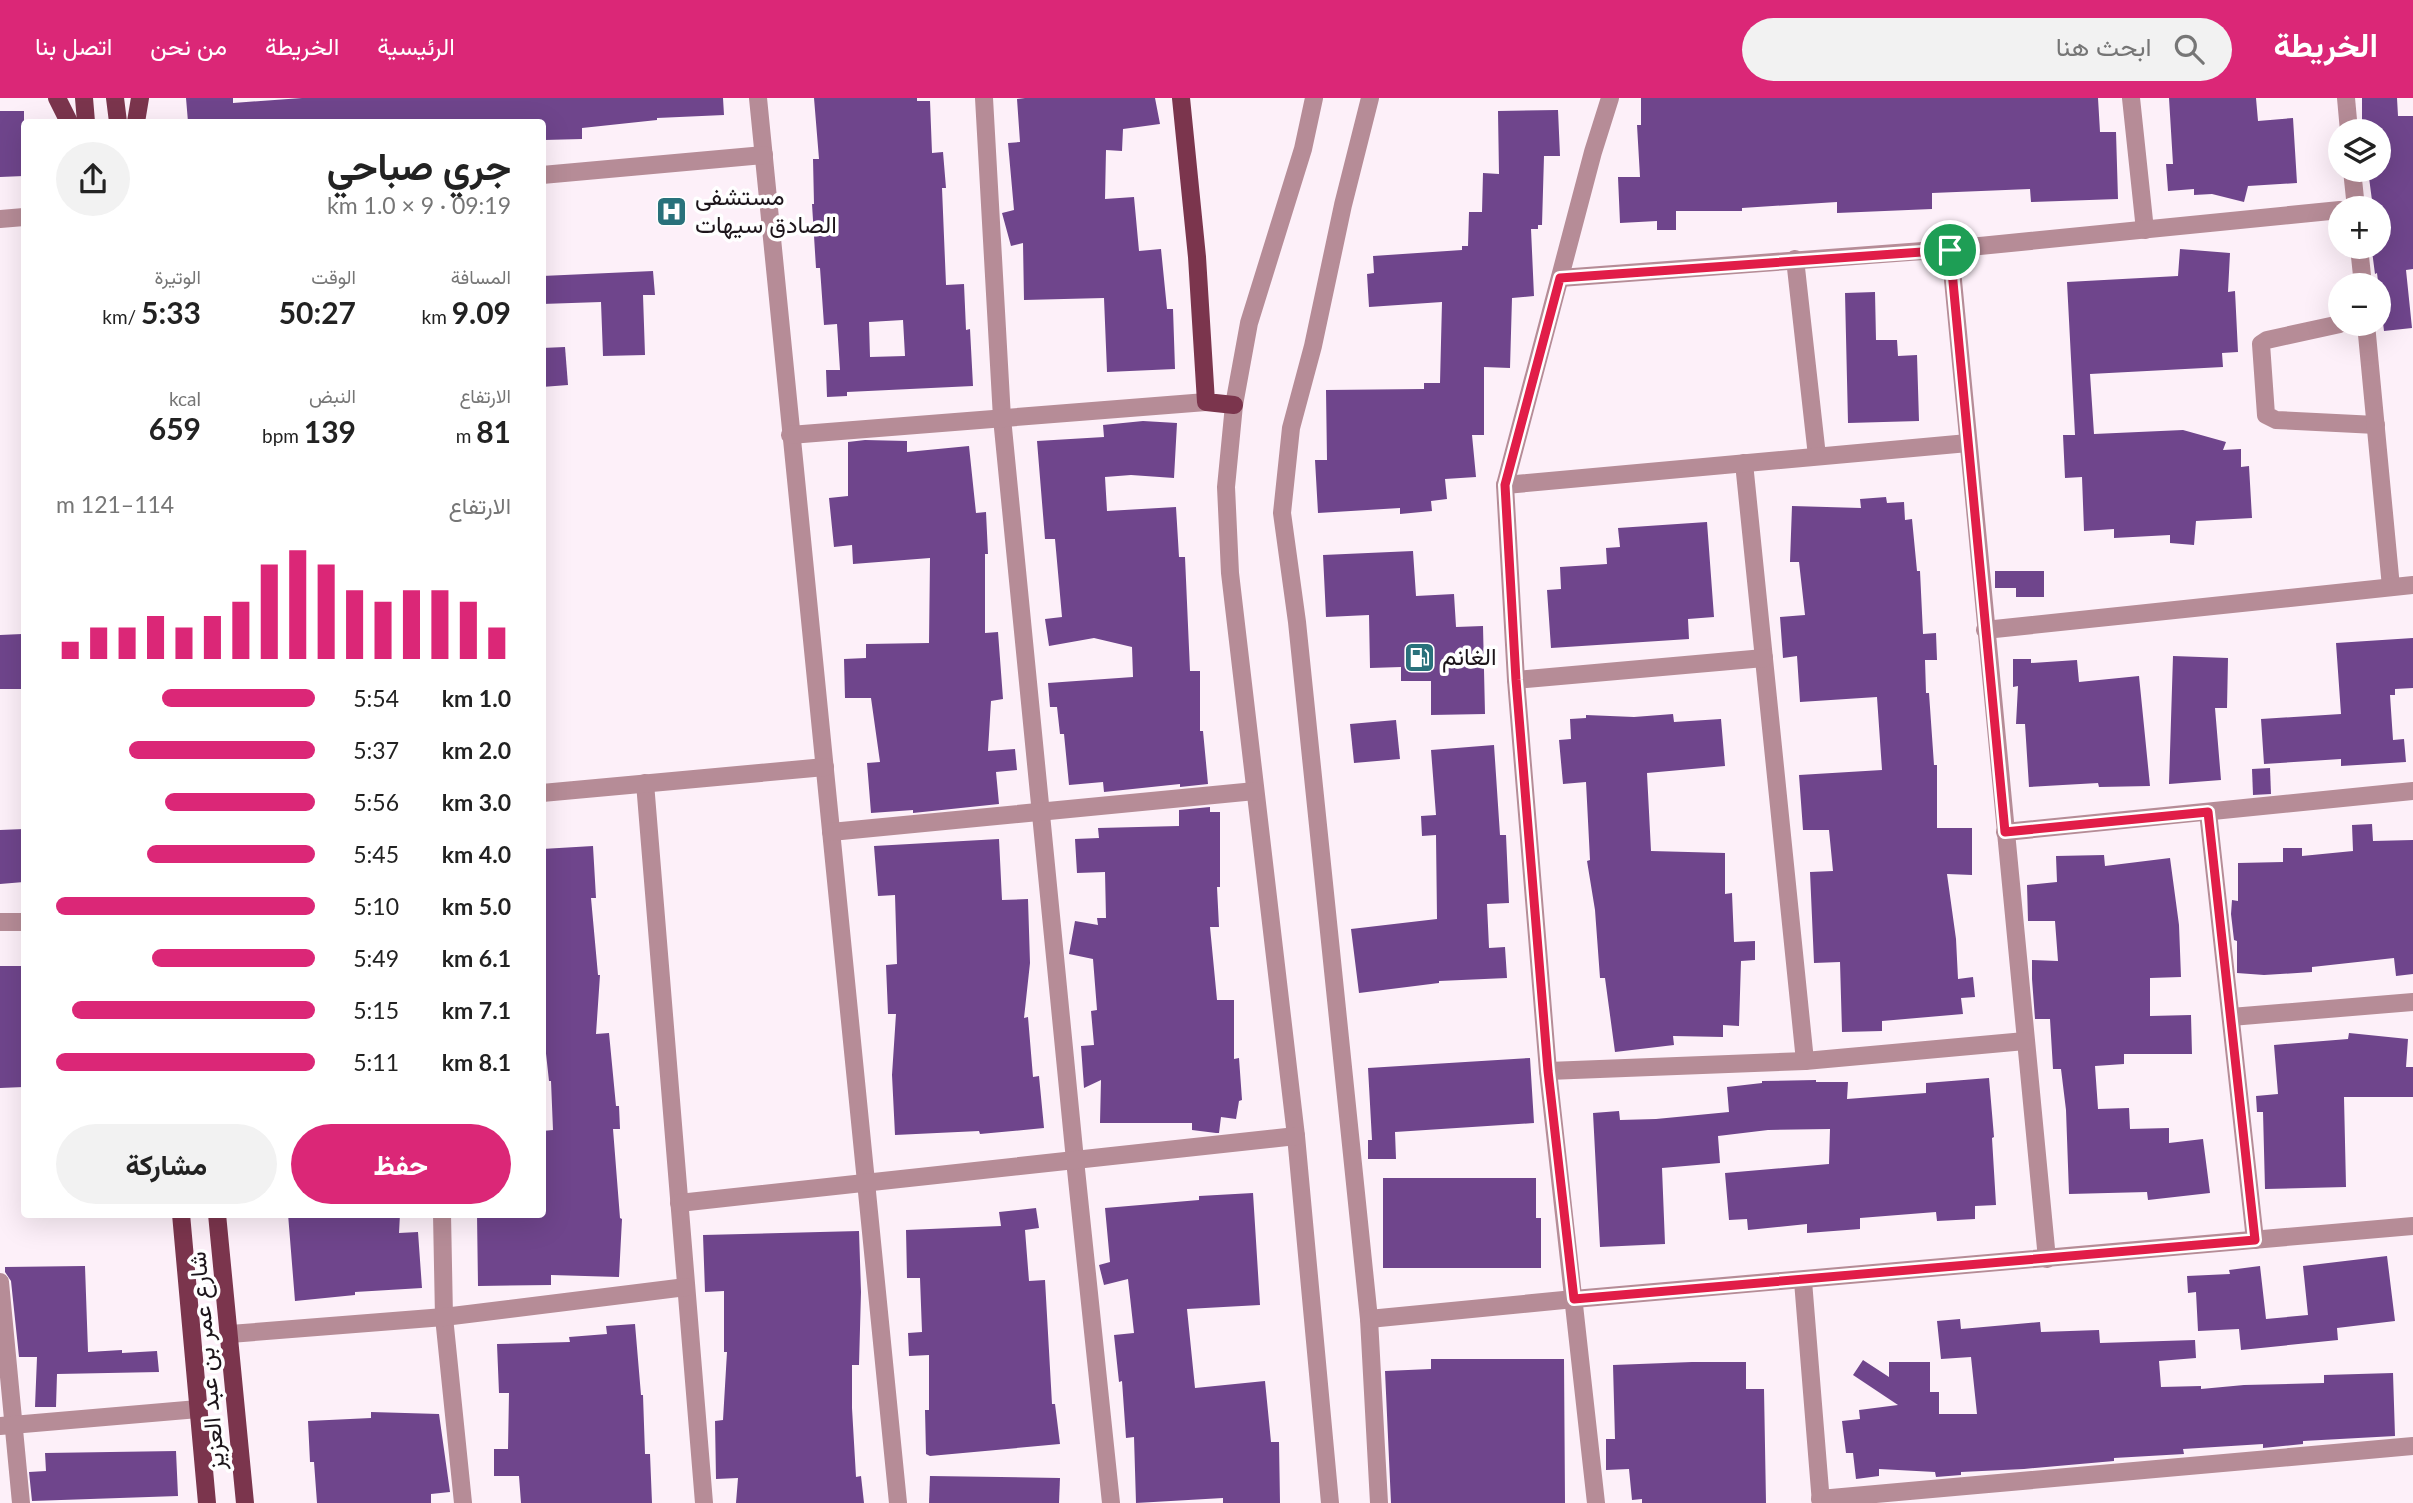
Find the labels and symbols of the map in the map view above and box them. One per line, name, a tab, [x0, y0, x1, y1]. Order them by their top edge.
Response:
place label: مستشفى الصادق سيهات	[695, 181, 837, 240]
hospital icon: مستشفى الصادق سيهات	[655, 194, 689, 228]
pin	[1920, 220, 1980, 280]
fuel station icon: الغانم	[1402, 640, 1436, 674]
place label: الغانم	[1442, 641, 1497, 673]
street label: شارع عمر بن عبد العزيز	[181, 1250, 233, 1473]

